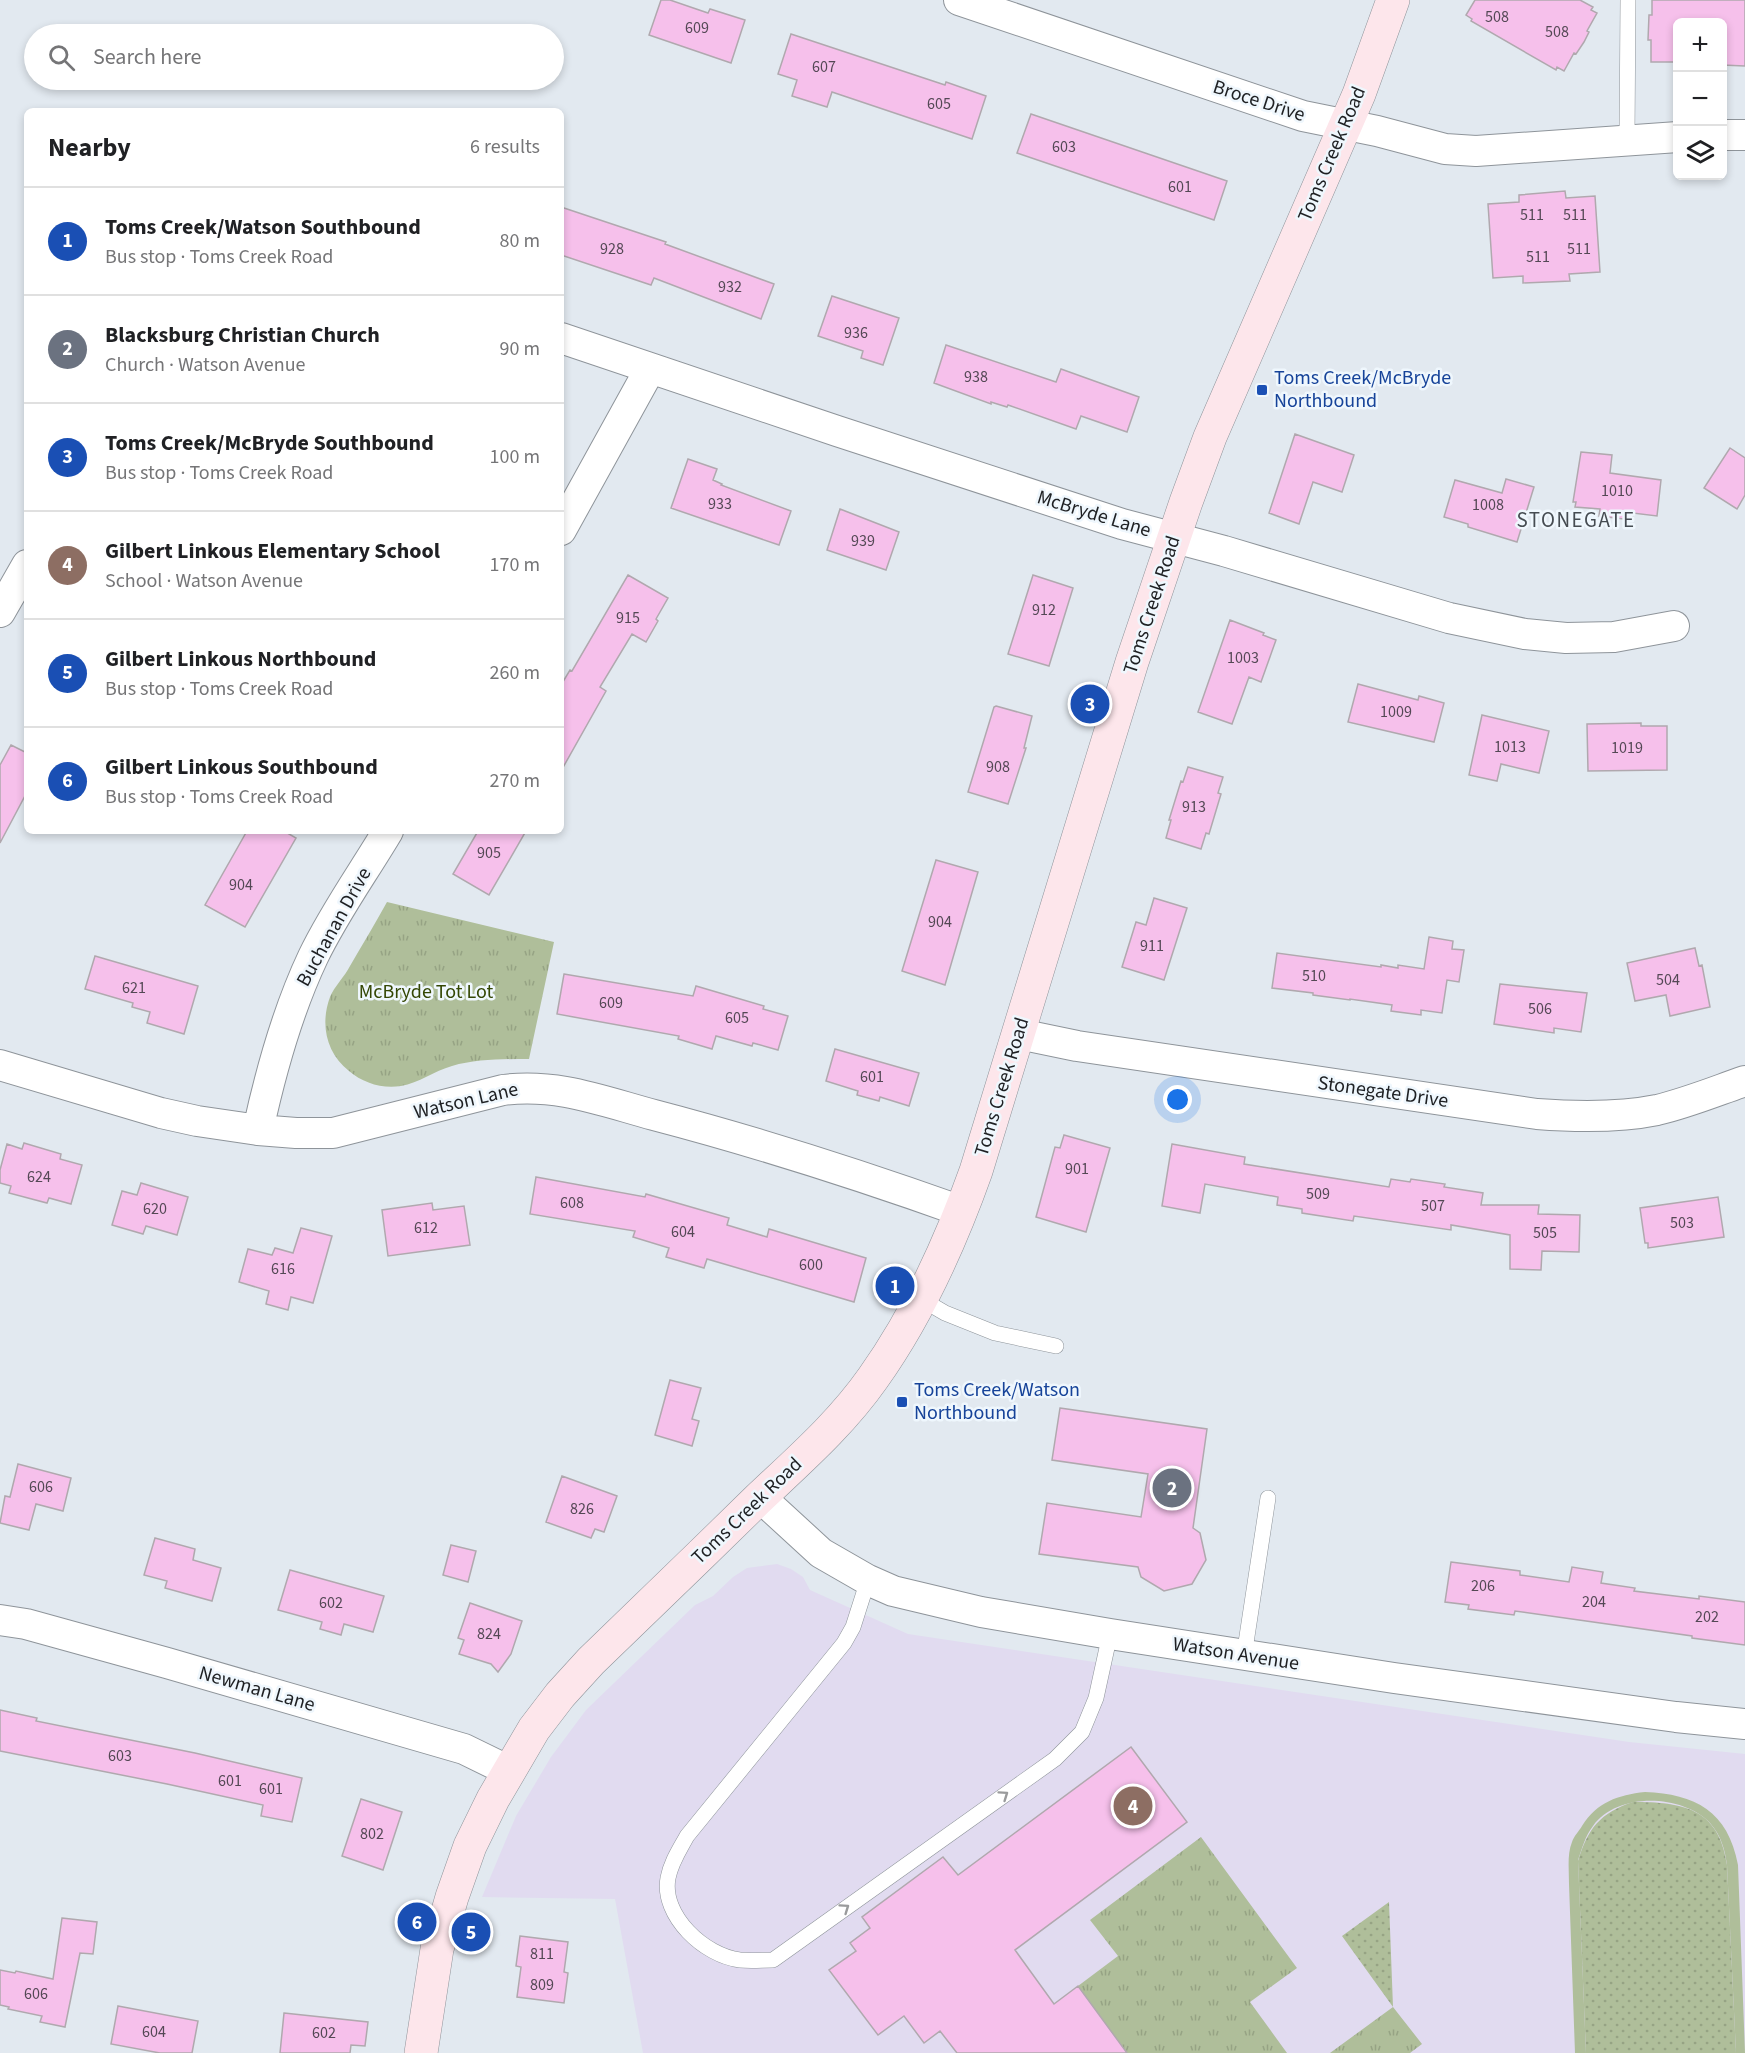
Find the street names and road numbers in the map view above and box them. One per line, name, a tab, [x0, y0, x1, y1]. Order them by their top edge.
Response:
street label: Broce Drive	[1209, 73, 1309, 129]
street label: Toms Creek Road	[1291, 82, 1373, 226]
street label: McBryde Lane	[1034, 483, 1155, 545]
street label: Toms Creek Road	[1116, 532, 1188, 678]
street label: Buchanan Drive	[290, 862, 378, 992]
street label: Toms Creek Road	[968, 1014, 1036, 1160]
street label: Stonegate Drive	[1316, 1069, 1450, 1115]
street label: Watson Lane	[411, 1075, 521, 1127]
street label: Toms Creek Road	[685, 1451, 809, 1571]
street label: Watson Avenue	[1171, 1630, 1301, 1678]
street label: Newman Lane	[196, 1659, 318, 1719]

